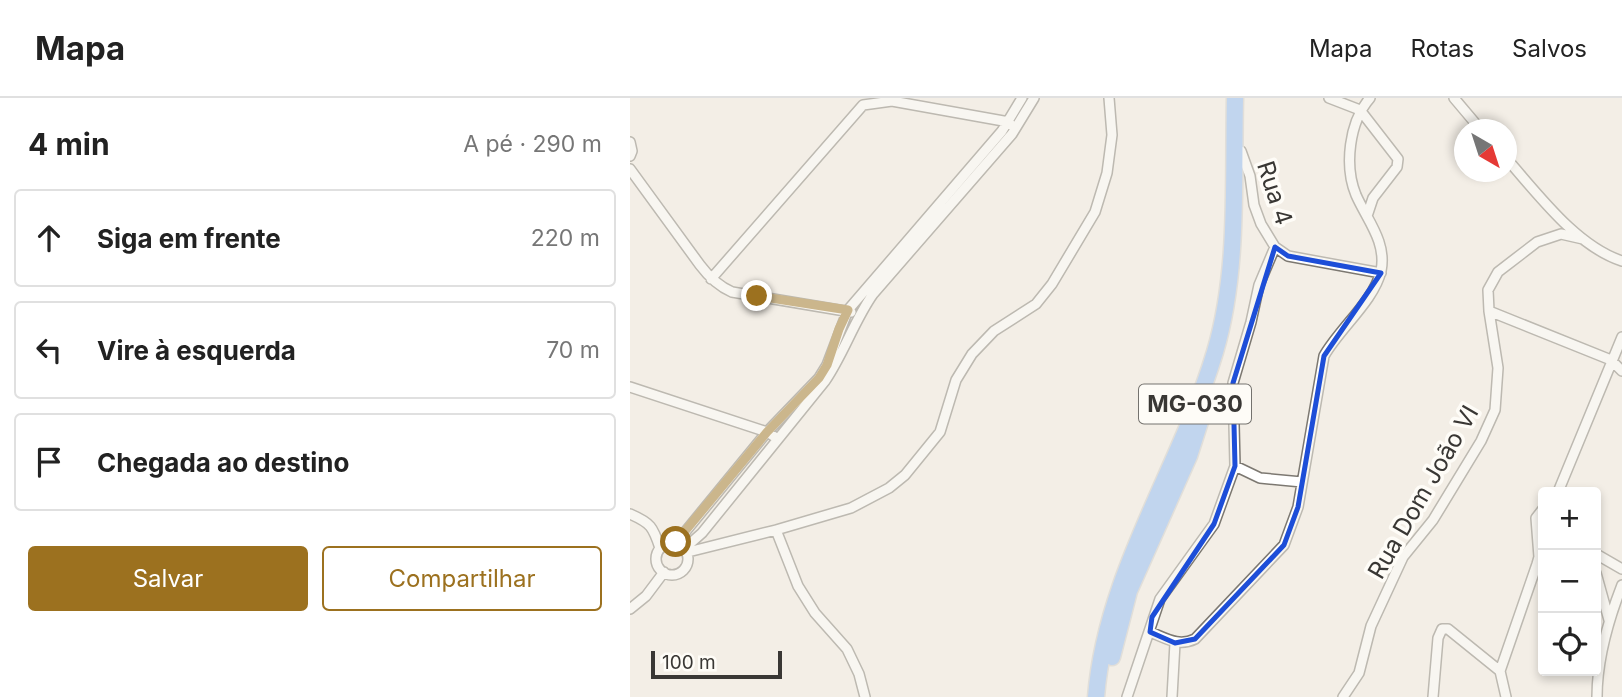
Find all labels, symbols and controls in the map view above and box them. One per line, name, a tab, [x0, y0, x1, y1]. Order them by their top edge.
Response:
text: Mapa	[35, 28, 125, 68]
text: Mapa	[1309, 34, 1373, 63]
text: Rotas	[1411, 34, 1474, 63]
text: Salvos	[1512, 34, 1587, 63]
north arrow	[1454, 119, 1517, 182]
text: 4 min	[28, 126, 110, 162]
text: A pé · 290 m	[463, 130, 602, 158]
street label: Rua 4	[1251, 157, 1299, 229]
icon: ahead	[30, 219, 68, 257]
text: Siga em frente	[97, 223, 281, 254]
text: 220 m	[531, 224, 600, 252]
route end	[741, 280, 772, 311]
icon: left	[30, 331, 68, 369]
text: Vire à esquerda	[97, 335, 296, 366]
text: 70 m	[546, 336, 600, 364]
road number: MG-030	[1139, 384, 1251, 424]
street label: Rua Dom João VI	[1362, 400, 1484, 584]
icon: arrive	[30, 443, 68, 481]
text: Chegada ao destino	[97, 447, 349, 478]
map controls	[1538, 487, 1601, 676]
button: +	[1538, 487, 1601, 550]
route start	[660, 526, 691, 557]
button: Salvar	[28, 546, 308, 611]
button: Compartilhar	[322, 546, 602, 611]
button: −	[1538, 550, 1601, 613]
button: locate	[1538, 613, 1601, 676]
scale bar	[651, 648, 782, 680]
text: 100 m	[662, 651, 716, 674]

